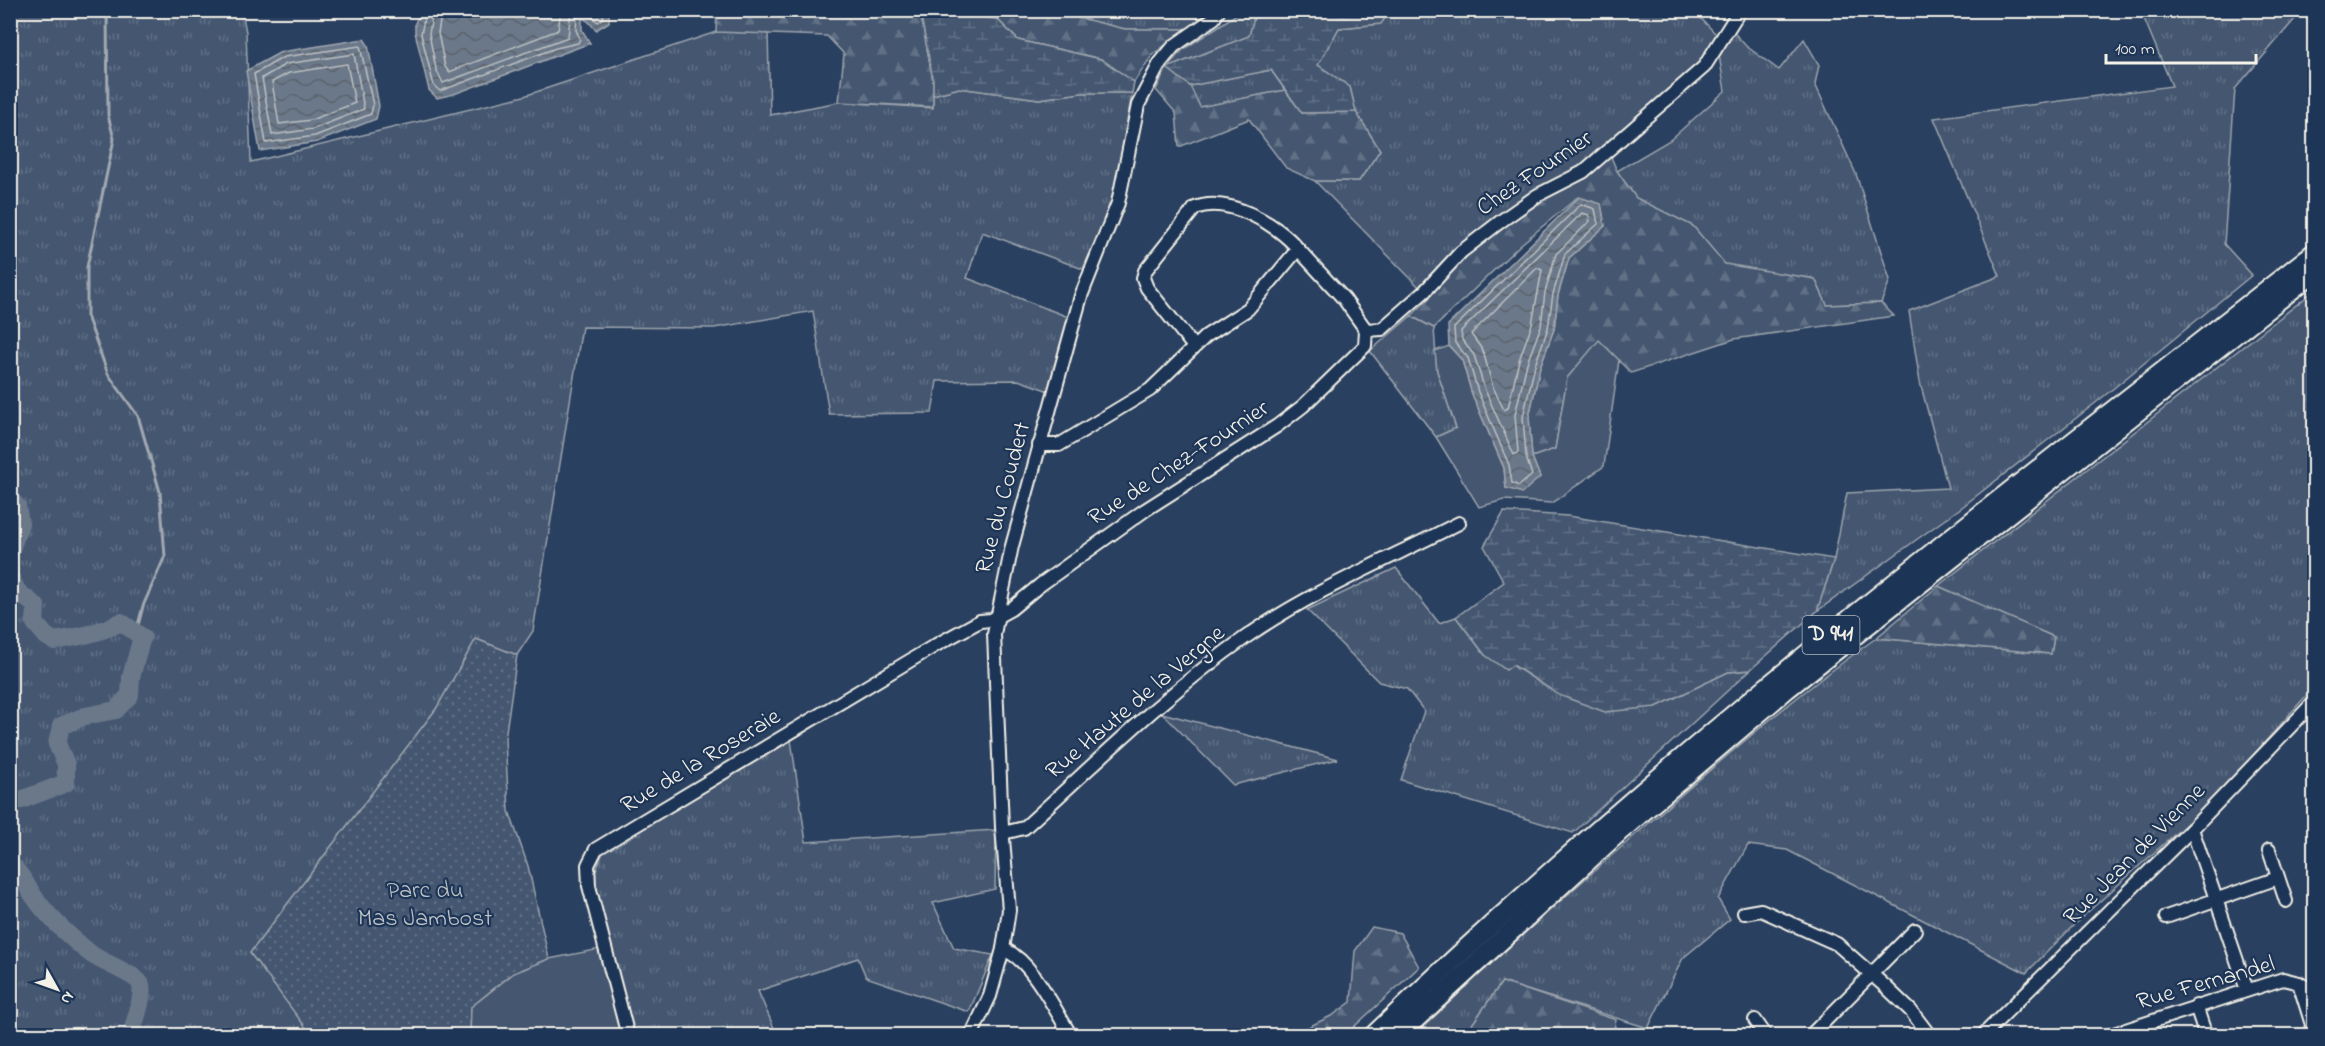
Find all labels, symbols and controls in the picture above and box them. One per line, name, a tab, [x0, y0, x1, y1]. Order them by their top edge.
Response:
scale bar	[2106, 27, 2256, 65]
text: 100 m	[2115, 37, 2155, 63]
street label: Chez Fournier	[1470, 122, 1600, 226]
street label: Rue de Chez-Fournier	[1082, 392, 1277, 536]
street label: Rue du Coudert	[967, 418, 1041, 578]
road number: D 941	[1802, 616, 1860, 654]
street label: Rue Haute de la Vergne	[1039, 617, 1234, 789]
street label: Rue de la Roseraie	[614, 700, 788, 824]
street label: Rue Jean de Vienne	[2056, 776, 2214, 934]
park label: Parc du Mas Jambost	[358, 874, 492, 937]
street label: Rue Fernandel	[2133, 948, 2279, 1020]
north arrow	[27, 959, 87, 1019]
text: N	[54, 986, 80, 1009]

